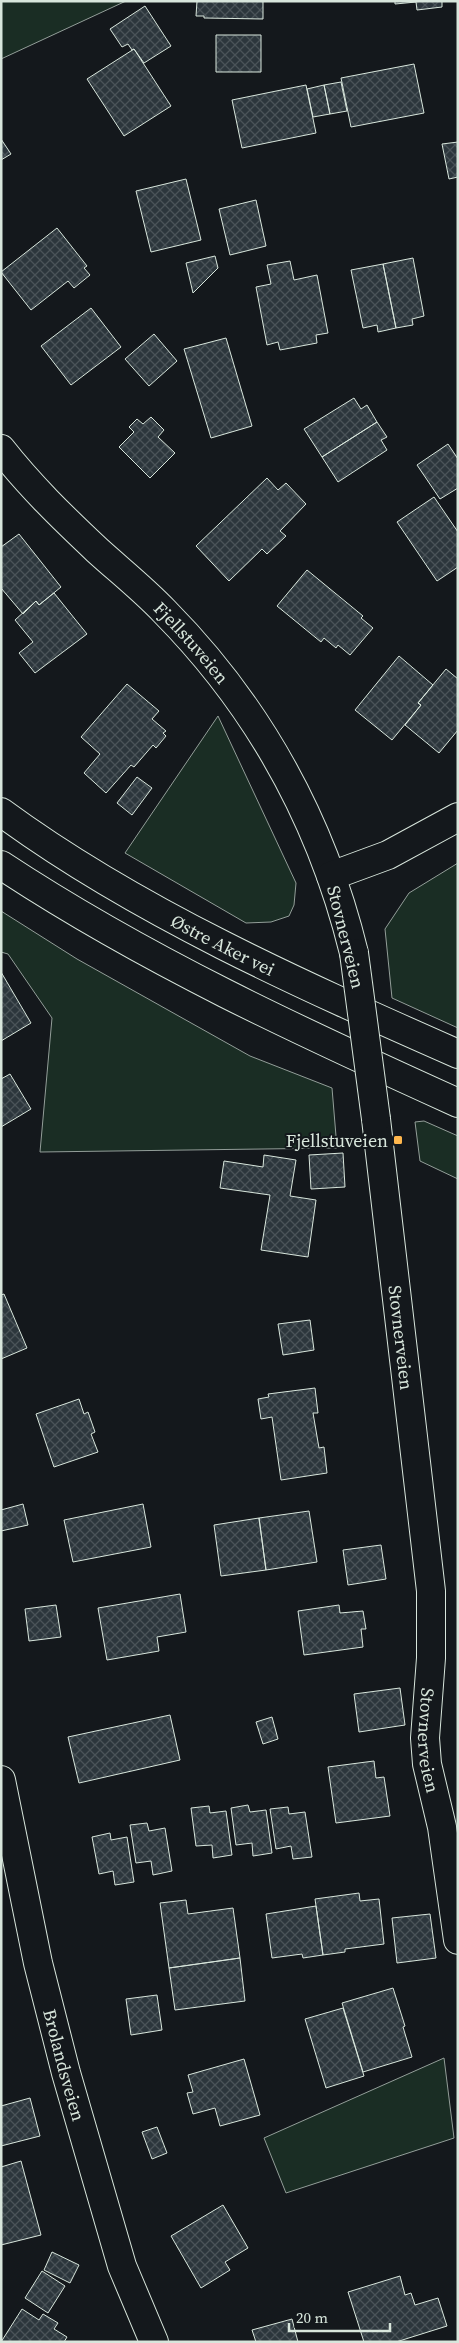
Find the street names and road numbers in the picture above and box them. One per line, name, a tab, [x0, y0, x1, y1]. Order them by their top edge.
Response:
street label: Fjellstuveien	[149, 596, 235, 689]
street label: Stovnerveien	[321, 883, 371, 991]
street label: Østre Aker vei	[167, 908, 279, 981]
street label: Stovnerveien	[383, 1284, 420, 1391]
street label: Stovnerveien	[412, 1687, 446, 1795]
street label: Brolandsveien	[38, 2006, 92, 2124]

